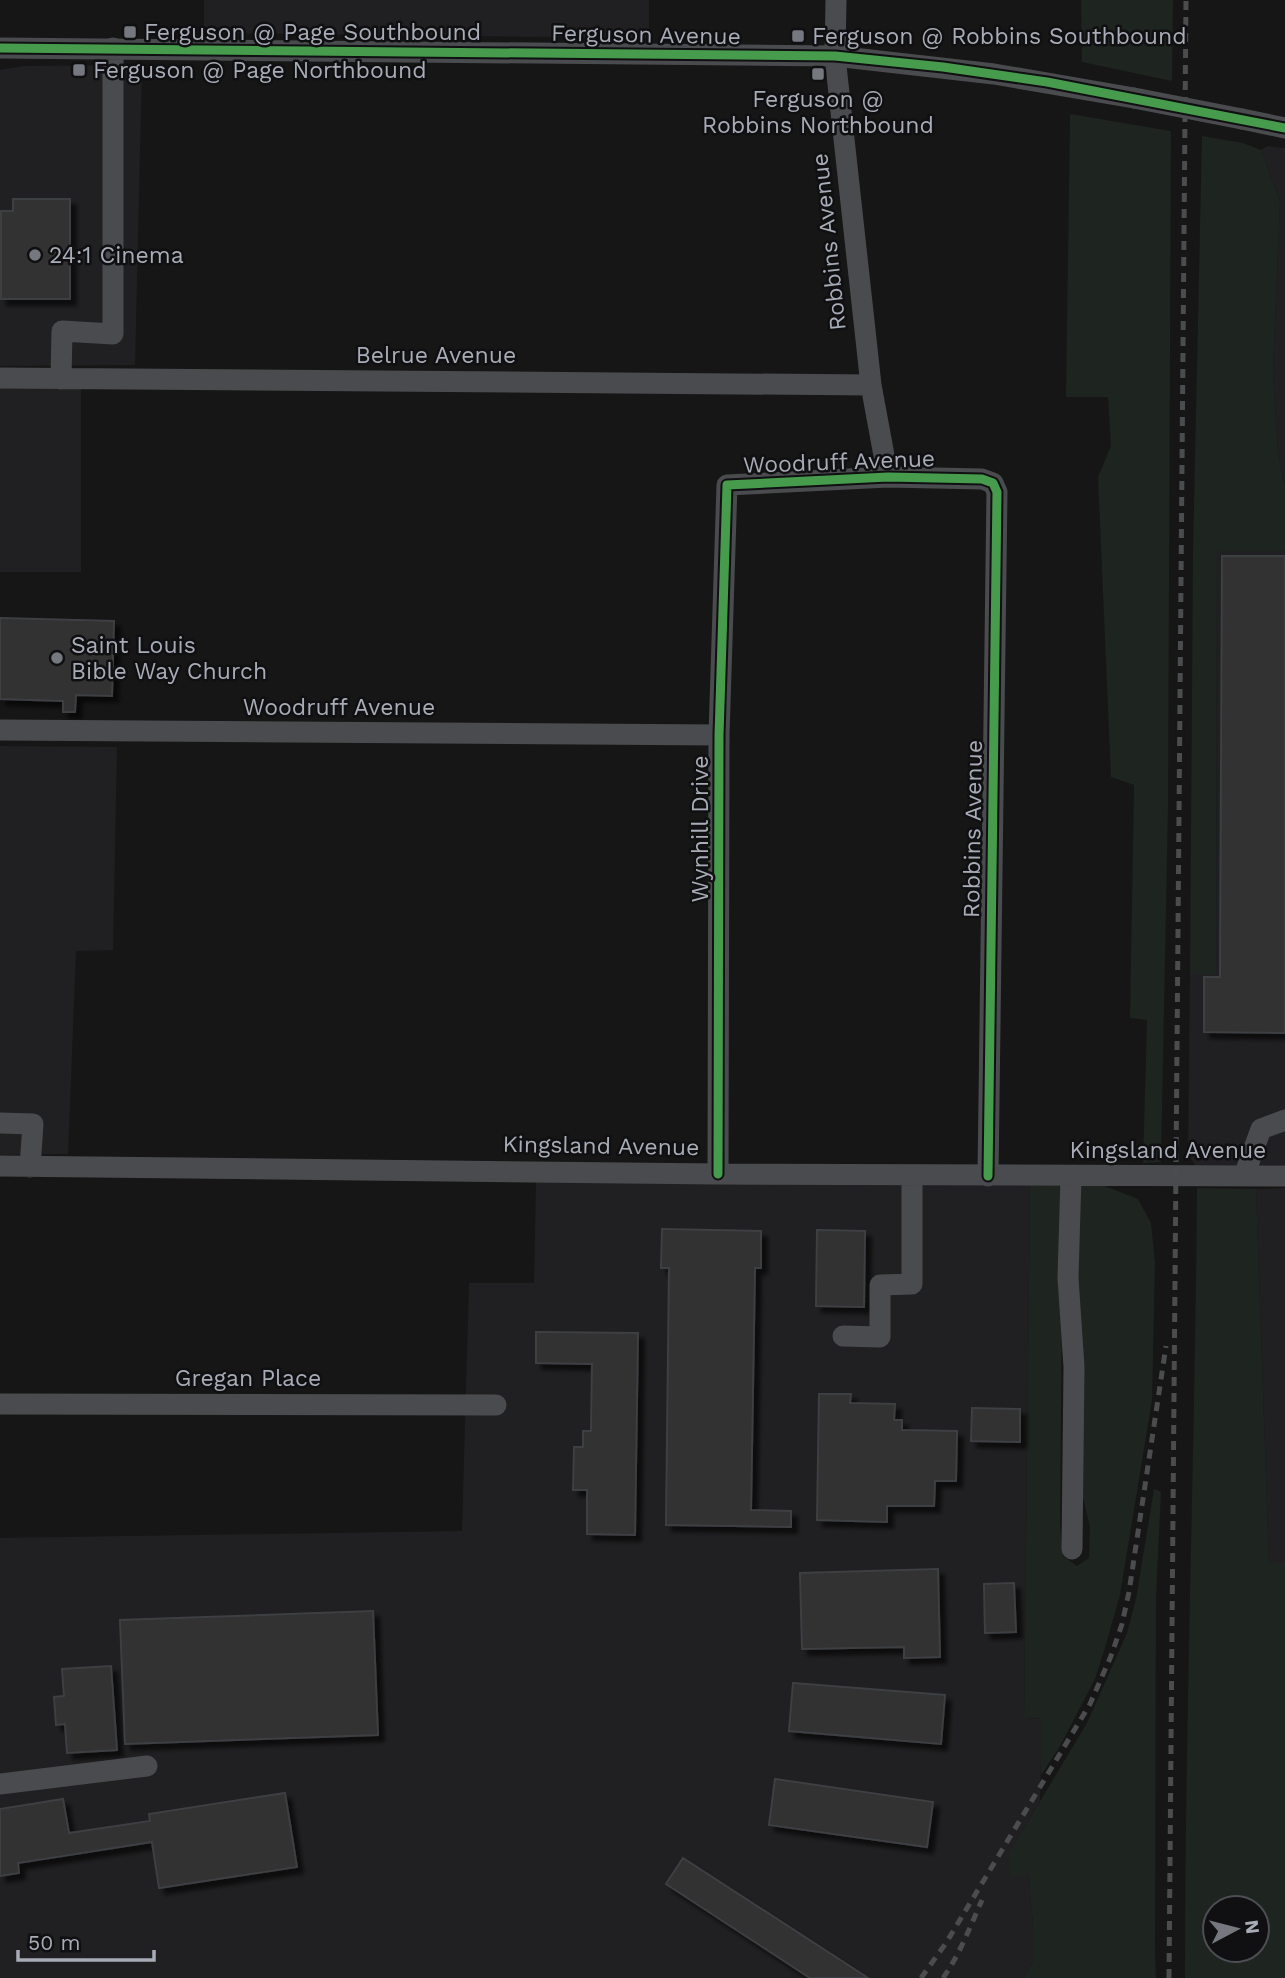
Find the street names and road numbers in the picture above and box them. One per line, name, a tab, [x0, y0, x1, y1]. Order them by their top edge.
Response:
street label: Ferguson Avenue	[551, 20, 741, 50]
street label: Robbins Avenue	[806, 152, 852, 332]
street label: Belrue Avenue	[356, 342, 516, 369]
street label: Woodruff Avenue	[742, 445, 936, 479]
street label: Woodruff Avenue	[243, 694, 435, 721]
street label: Robbins Avenue	[958, 740, 988, 918]
street label: Wynhill Drive	[687, 756, 714, 902]
street label: Kingsland Avenue	[502, 1131, 700, 1161]
street label: Kingsland Avenue	[1070, 1137, 1266, 1164]
street label: Gregan Place	[175, 1365, 321, 1392]

